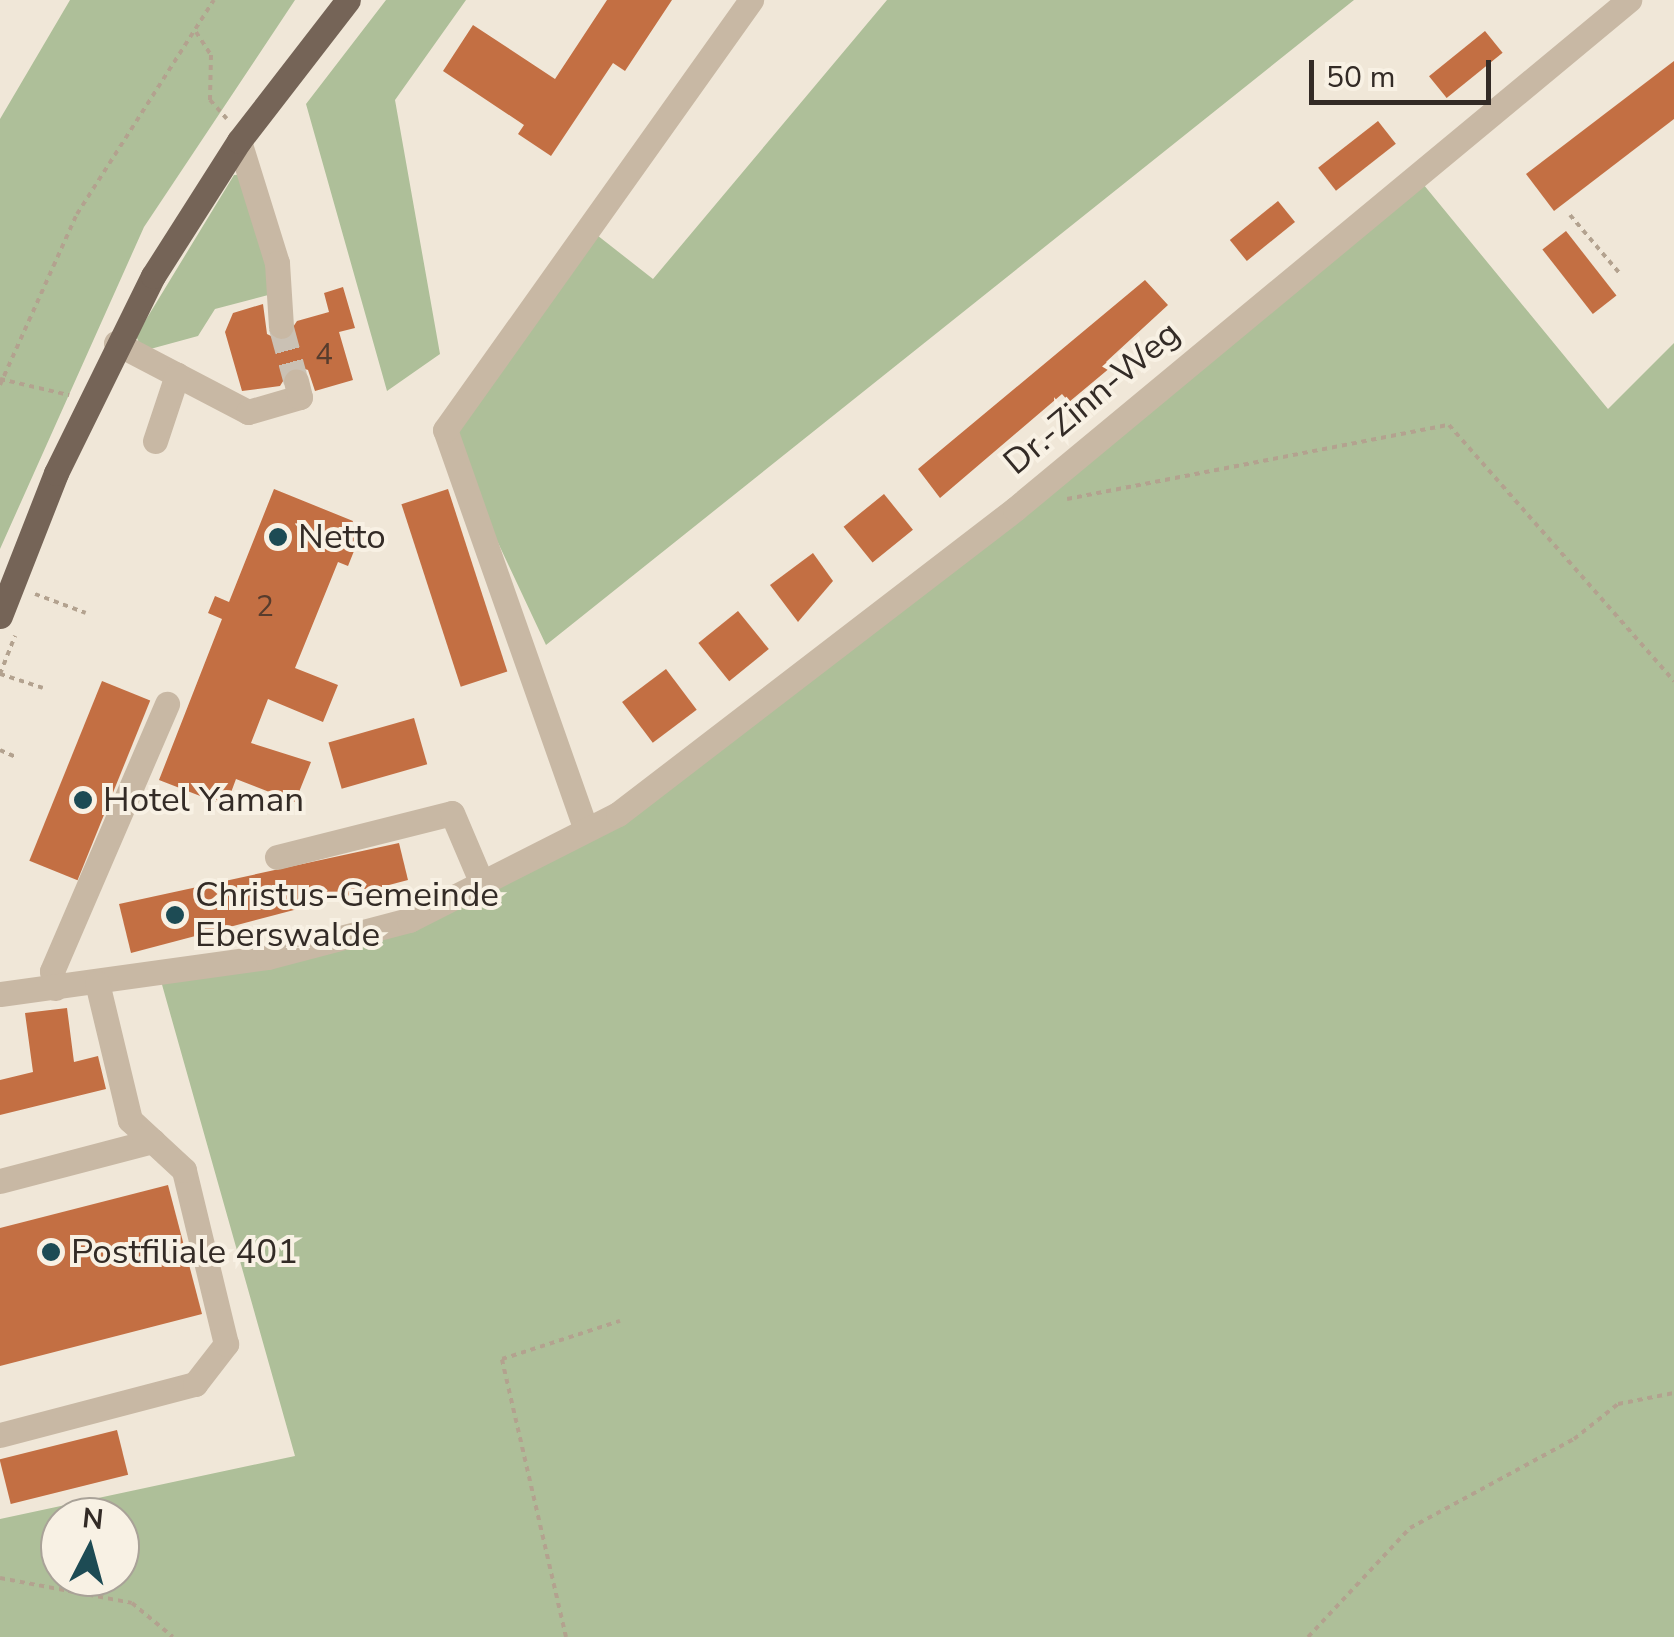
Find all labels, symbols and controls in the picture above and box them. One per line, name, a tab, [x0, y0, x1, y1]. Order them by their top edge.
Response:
scale bar	[1314, 40, 1496, 102]
text: 50 m	[1326, 57, 1395, 98]
street label: Dr.-Zinn-Weg	[996, 312, 1188, 484]
house number: 4	[315, 337, 333, 373]
place label: Netto	[298, 516, 386, 558]
marker: Netto	[267, 526, 289, 548]
house number: 2	[256, 589, 274, 625]
place label: Hotel Yaman	[103, 779, 304, 821]
marker: Hotel Yaman	[72, 789, 94, 811]
place label: Christus-Gemeinde Eberswalde	[195, 874, 499, 956]
marker: Christus-Gemeinde Eberswalde	[164, 904, 186, 926]
place label: Postfiliale 401	[71, 1231, 298, 1273]
marker: Postfiliale 401	[40, 1241, 62, 1263]
north arrow	[40, 1497, 140, 1597]
text: N	[81, 1499, 105, 1539]

